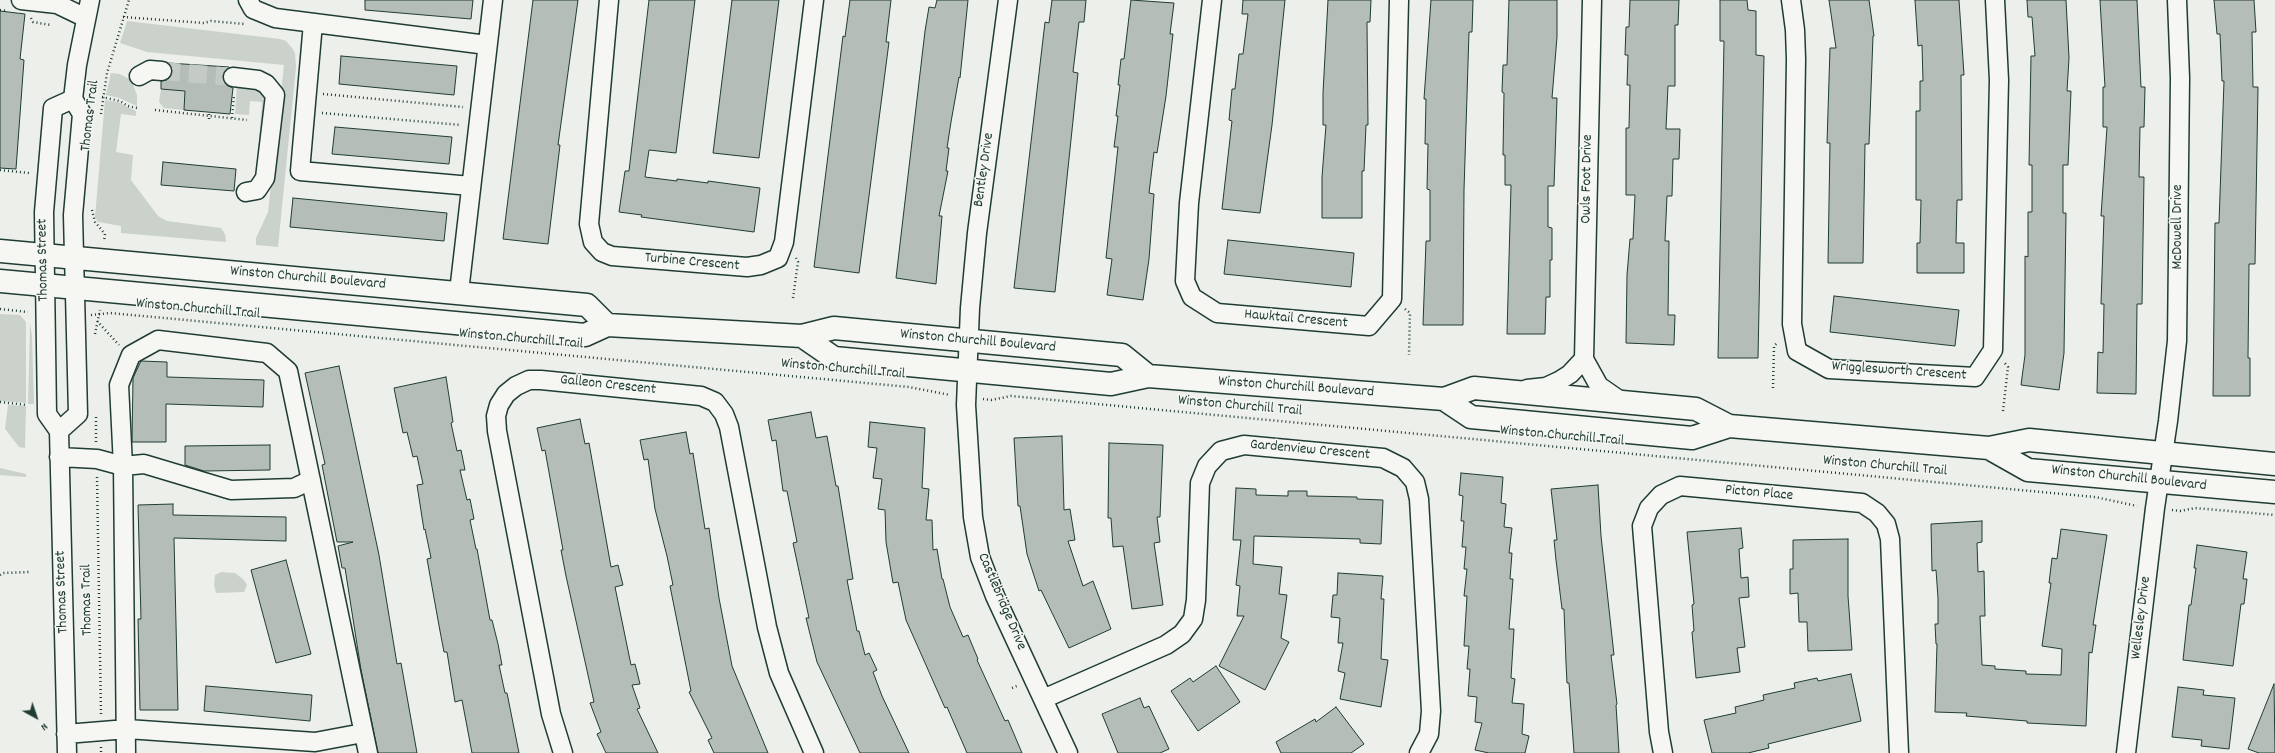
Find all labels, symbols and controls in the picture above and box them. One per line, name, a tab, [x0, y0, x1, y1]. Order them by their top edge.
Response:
street label: Thomas Trail	[78, 79, 104, 153]
street label: Bentley Drive	[971, 132, 999, 208]
street label: Owls Foot Drive	[1578, 134, 1598, 224]
street label: McDowell Drive	[2170, 185, 2188, 269]
street label: Thomas Street	[34, 218, 54, 302]
street label: Turbine Crescent	[644, 250, 740, 276]
street label: Winston Churchill Boulevard	[230, 263, 386, 295]
street label: Winston Churchill Trail	[135, 296, 261, 324]
street label: Hawktail Crescent	[1243, 307, 1349, 333]
street label: Winston Churchill Trail	[458, 326, 584, 354]
street label: Winston Churchill Boulevard	[900, 326, 1056, 358]
street label: Winston Churchill Trail	[780, 356, 906, 384]
street label: Wrigglesworth Crescent	[1831, 358, 1967, 386]
street label: Galleon Crescent	[559, 372, 657, 400]
street label: Winston Churchill Boulevard	[1218, 374, 1374, 402]
street label: Winston Churchill Trail	[1177, 393, 1303, 421]
street label: Winston Churchill Trail	[1499, 423, 1625, 451]
street label: Gardenview Crescent	[1249, 437, 1371, 465]
street label: Winston Churchill Trail	[1822, 453, 1948, 481]
street label: Winston Churchill Boulevard	[2050, 462, 2208, 496]
street label: Picton Place	[1724, 482, 1794, 506]
street label: Thomas Street	[53, 550, 73, 634]
street label: Castlebridge Drive	[972, 551, 1030, 653]
street label: Thomas Trail	[78, 564, 98, 636]
street label: Wellesley Drive	[2128, 575, 2156, 661]
north arrow	[16, 697, 56, 737]
text: N	[36, 718, 51, 734]

